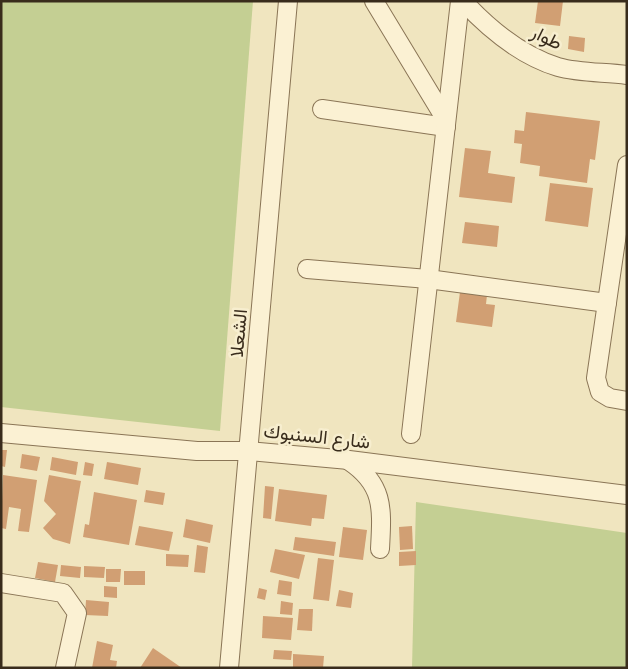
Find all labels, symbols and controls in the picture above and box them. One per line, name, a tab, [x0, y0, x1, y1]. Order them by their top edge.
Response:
street label: طوار	[525, 18, 567, 58]
street label: الشعلا	[223, 308, 256, 358]
street label: شارع السنبوك	[262, 417, 372, 458]

